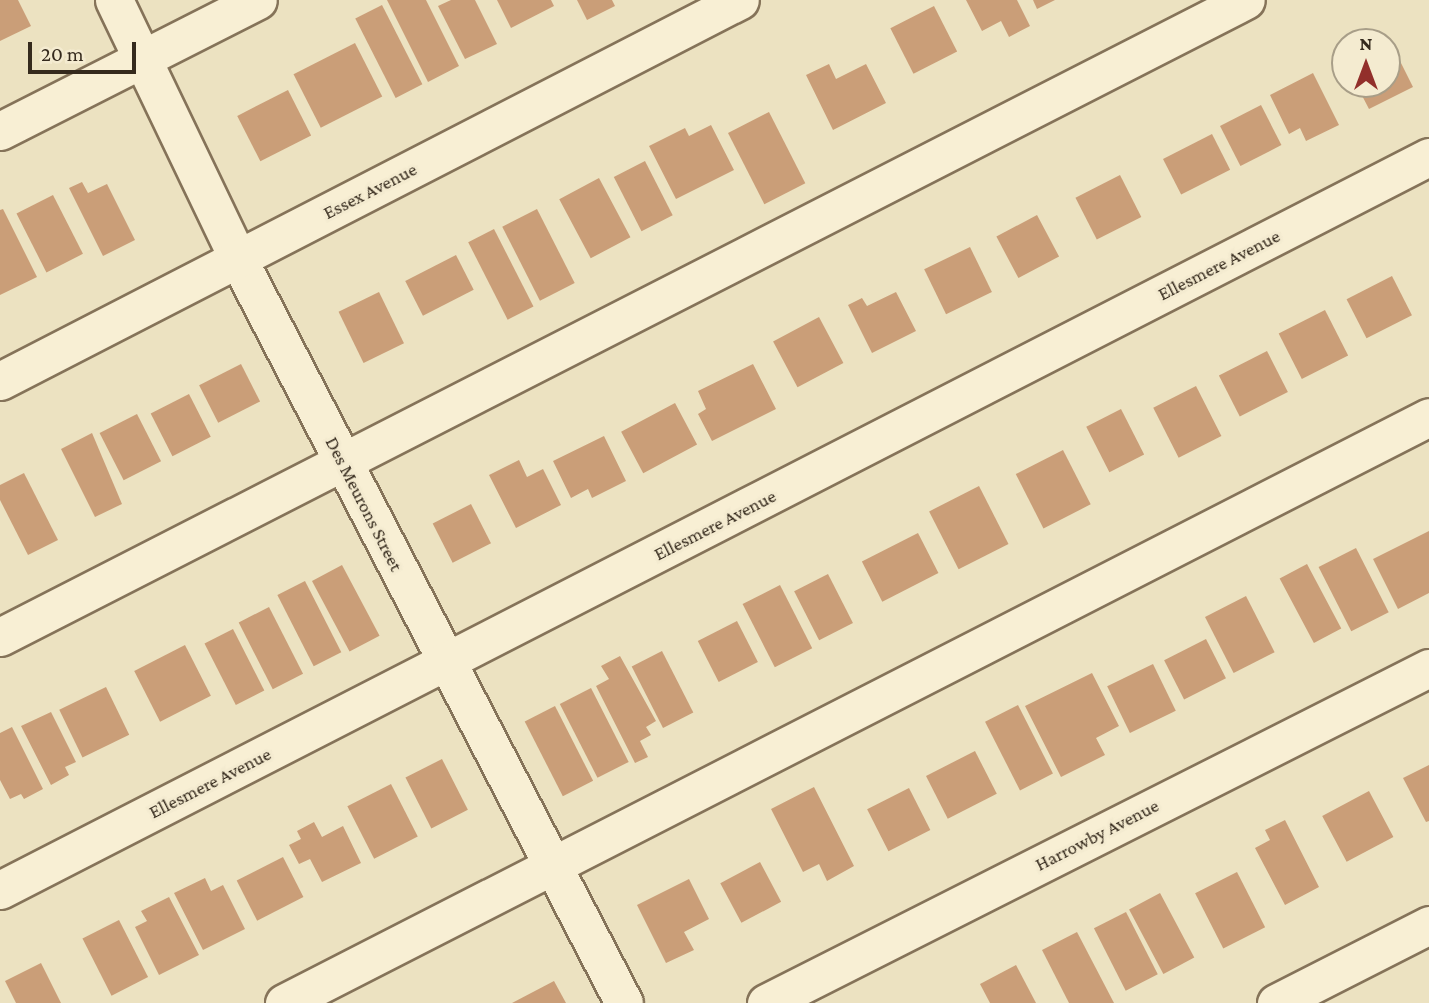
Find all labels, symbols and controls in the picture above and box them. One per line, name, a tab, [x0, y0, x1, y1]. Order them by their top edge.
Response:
scale bar	[32, 28, 140, 72]
north arrow	[1331, 28, 1401, 98]
text: N	[1360, 33, 1372, 54]
text: 20 m	[41, 42, 84, 66]
street label: Essex Avenue	[319, 158, 421, 224]
street label: Ellesmere Avenue	[1154, 224, 1284, 306]
street label: Des Meurons Street	[320, 433, 408, 575]
street label: Ellesmere Avenue	[650, 484, 780, 566]
street label: Ellesmere Avenue	[145, 742, 275, 824]
street label: Harrowby Avenue	[1031, 794, 1163, 876]

